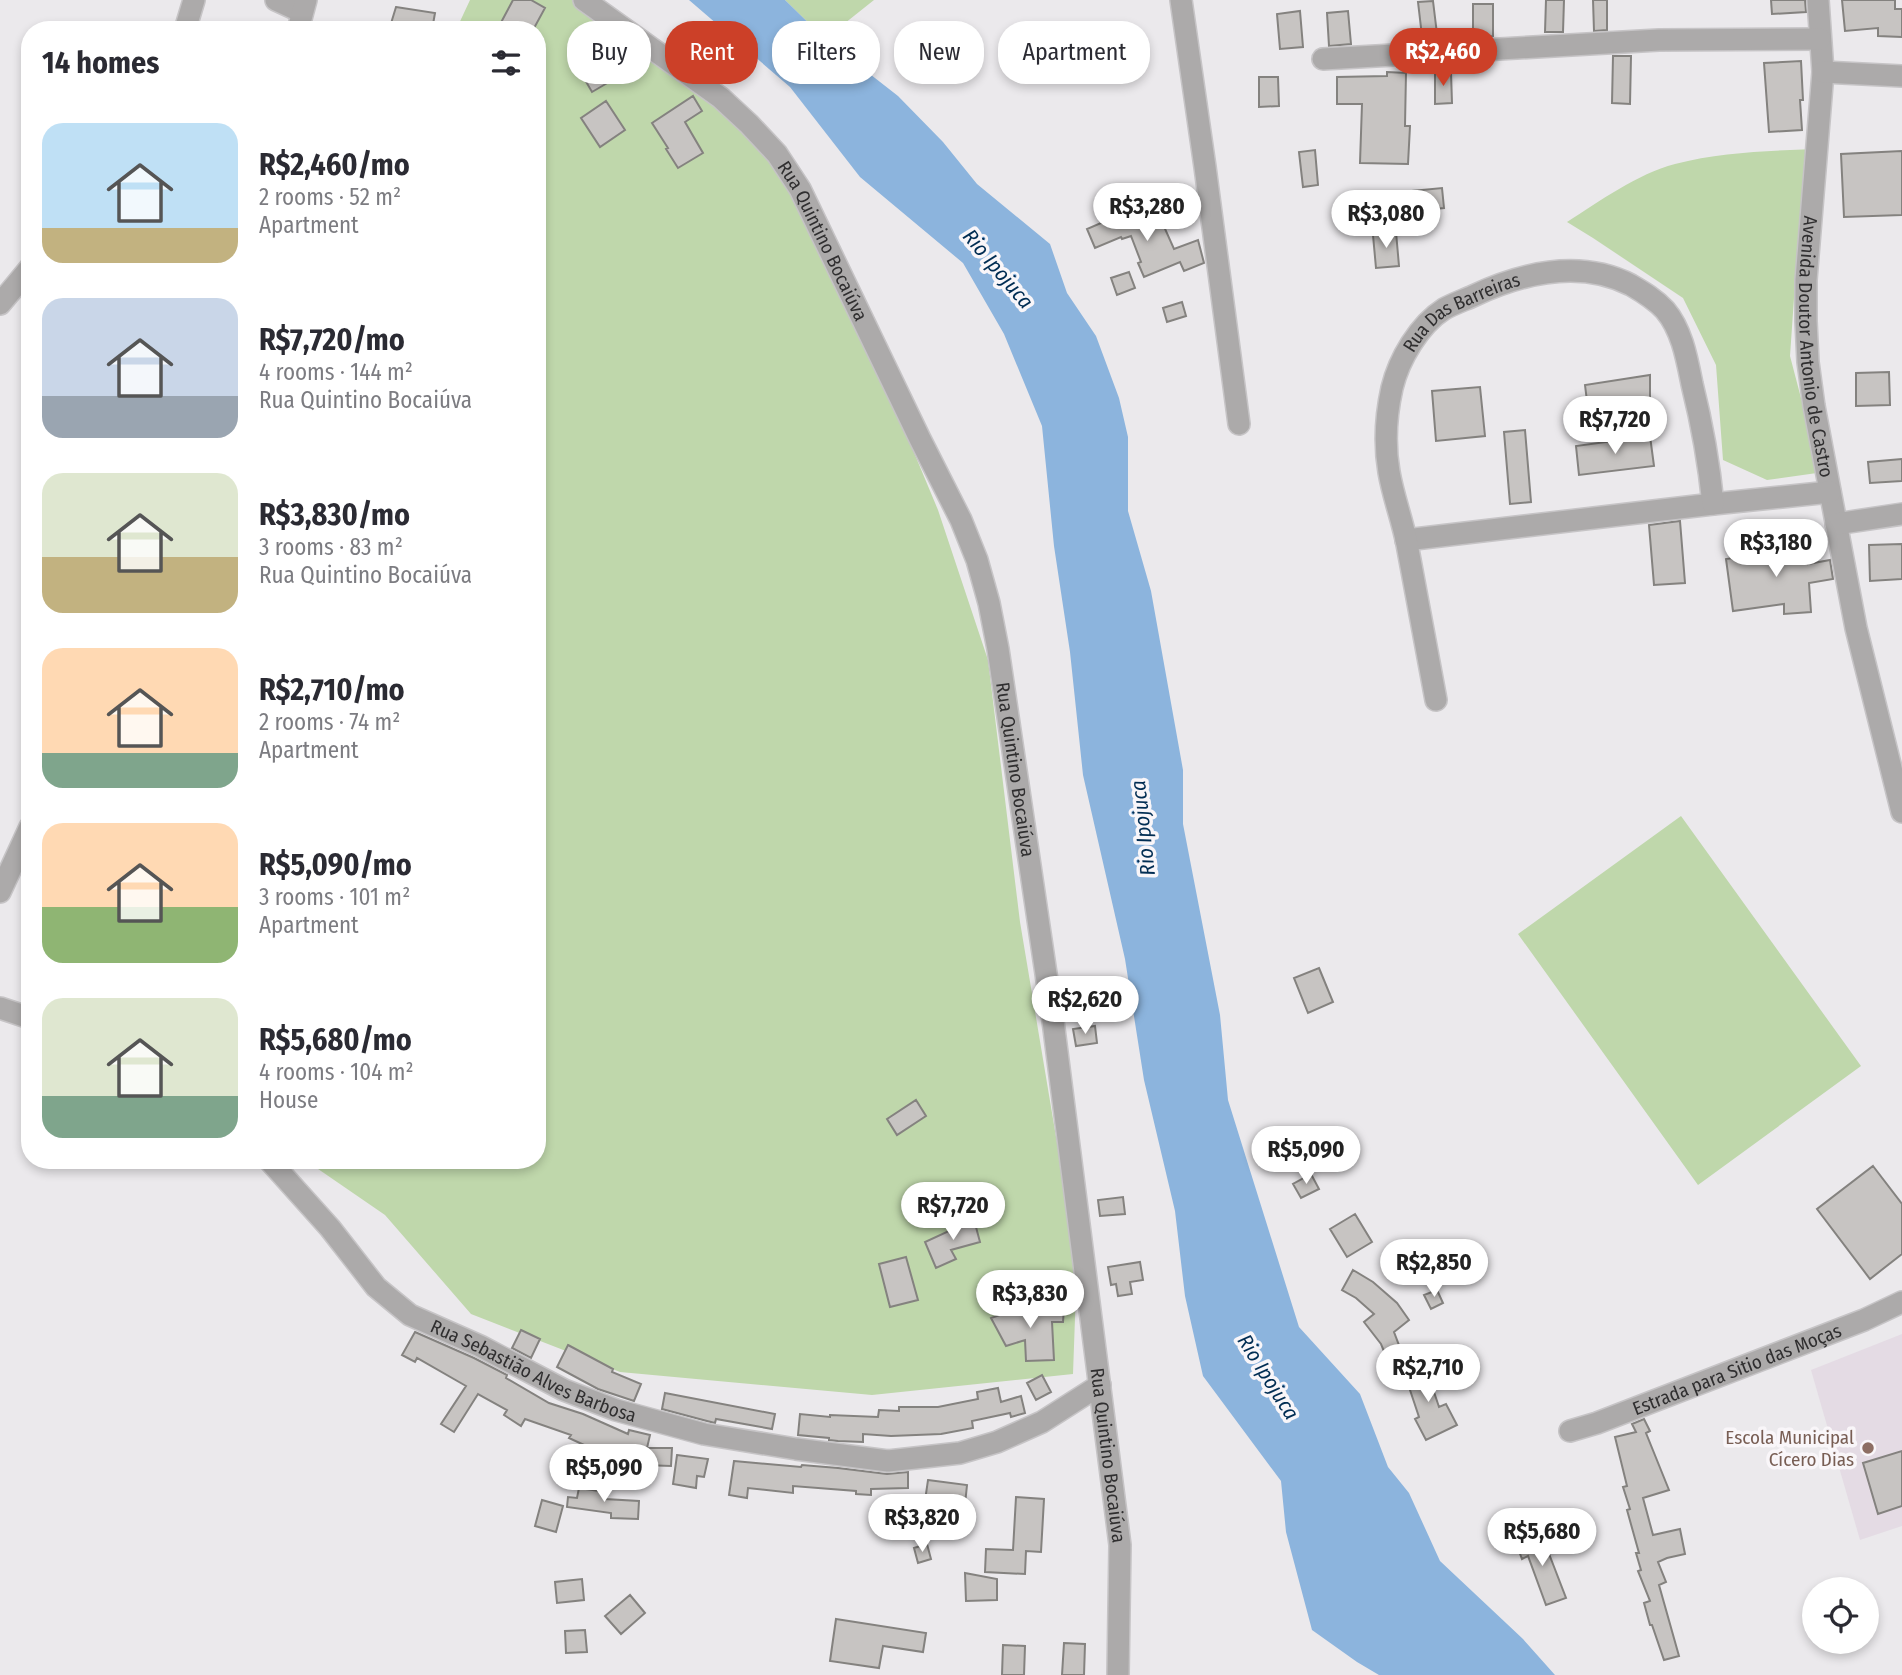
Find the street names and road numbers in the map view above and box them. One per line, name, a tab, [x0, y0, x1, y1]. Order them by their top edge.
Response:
street label: Rua Quintino Bocaiúva	[773, 156, 873, 324]
street label: Avenida Doutor Antonio de Castro	[1794, 215, 1839, 479]
street label: Rua Das Barreiras	[1398, 267, 1523, 356]
street label: Rua Quintino Bocaiúva	[992, 681, 1040, 858]
street label: Rua Sebastião Alves Barbosa	[427, 1314, 639, 1427]
street label: Estrada para Sitio das Moças	[1629, 1318, 1845, 1420]
street label: Rua Quintino Bocaiúva	[1086, 1366, 1131, 1544]

